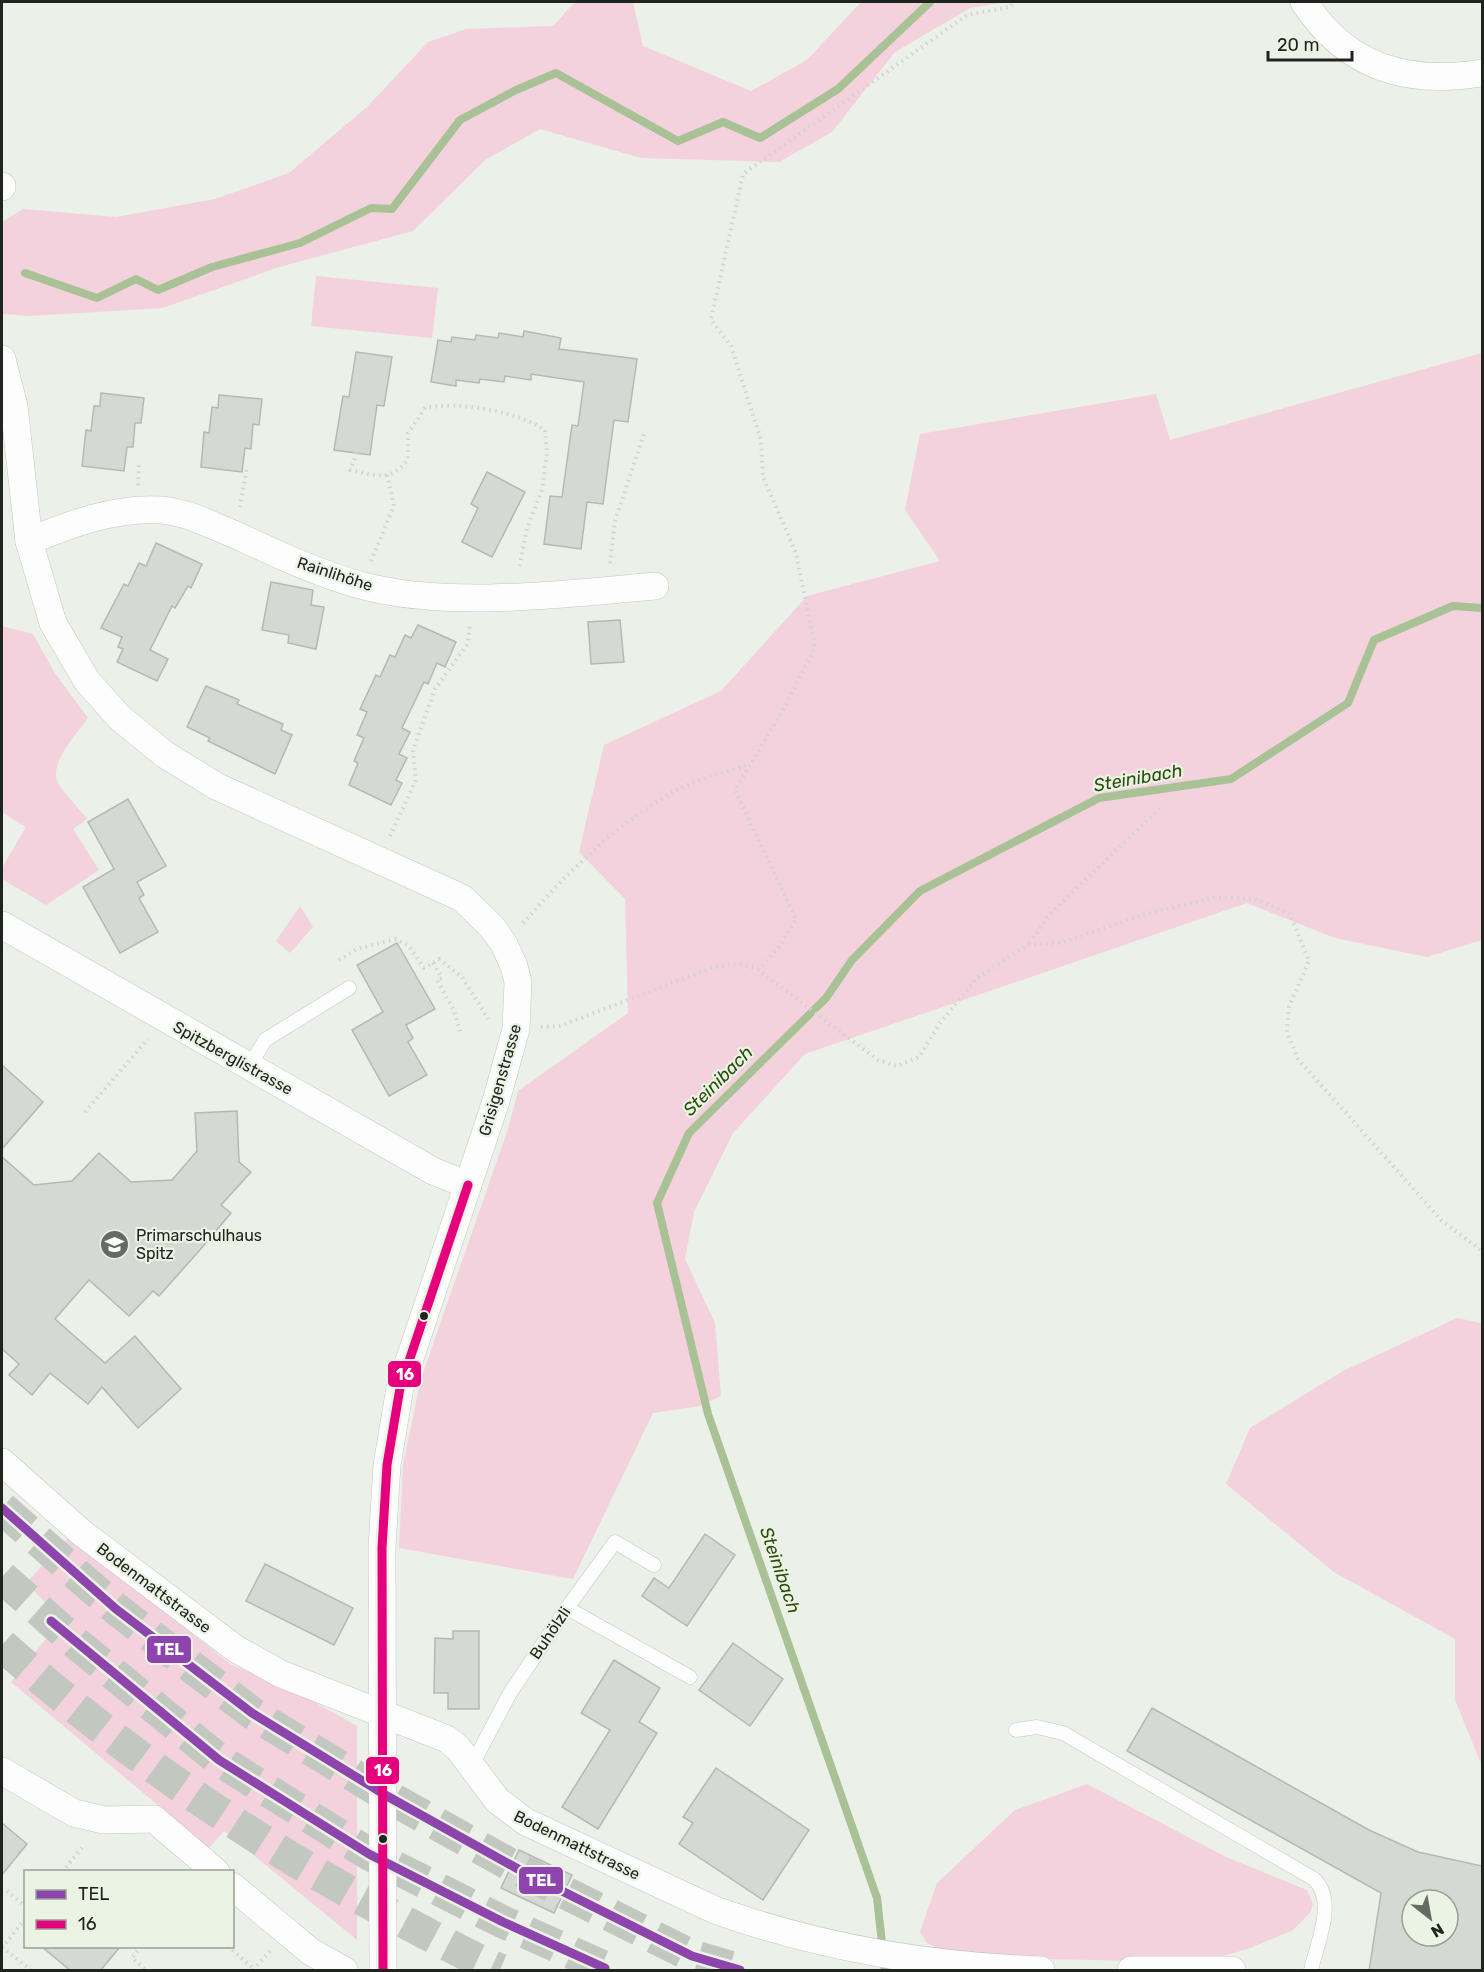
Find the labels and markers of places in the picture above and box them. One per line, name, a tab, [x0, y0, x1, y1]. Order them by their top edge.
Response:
place label: Primarschulhaus Spitz	[136, 1226, 262, 1263]
school or university icon: Primarschulhaus Spitz	[99, 1228, 131, 1260]
unlabelled marker	[418, 1310, 430, 1322]
unlabelled marker	[377, 1833, 389, 1845]

